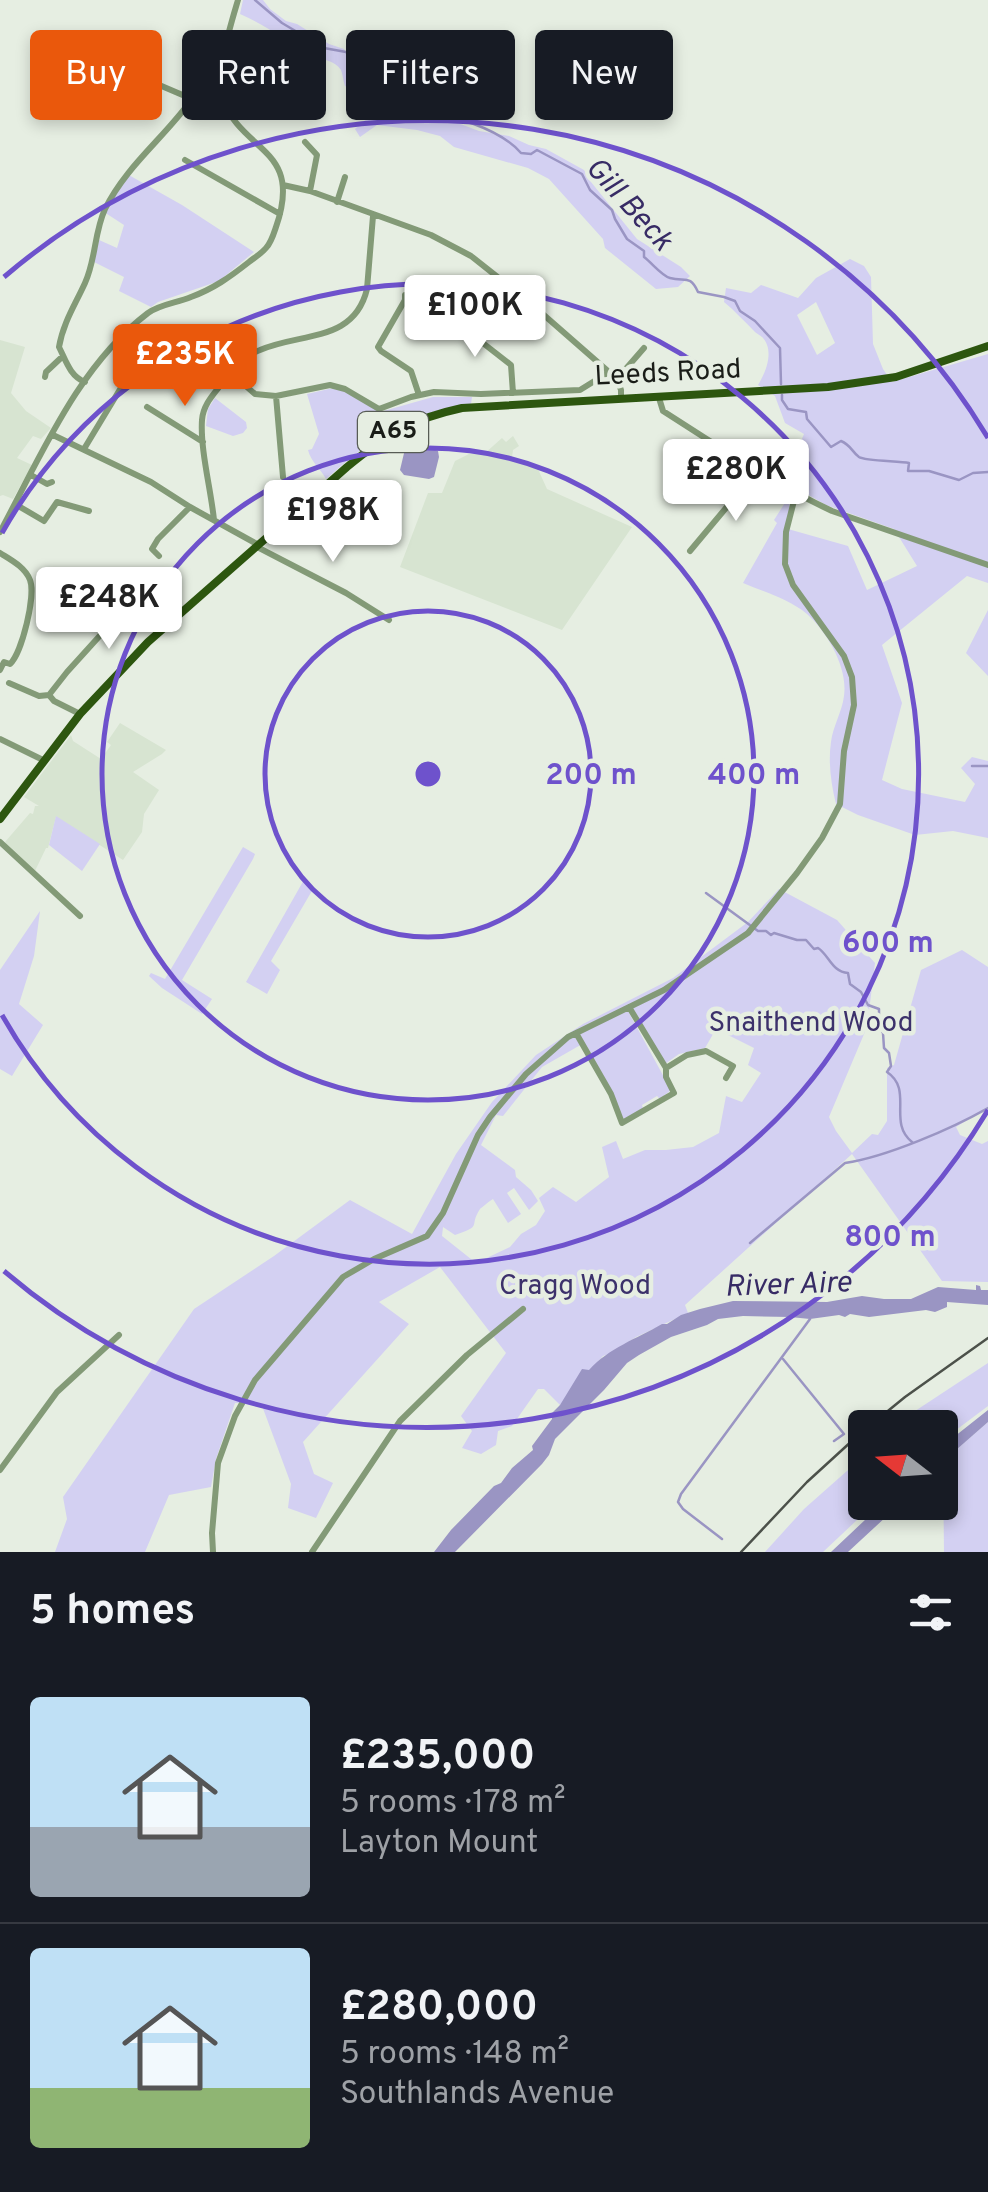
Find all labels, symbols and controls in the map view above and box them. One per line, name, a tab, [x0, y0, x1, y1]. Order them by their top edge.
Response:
chip: Buy	[30, 30, 162, 120]
chip: Rent	[182, 30, 326, 120]
chip: Filters	[346, 30, 515, 120]
chip: New	[535, 30, 673, 120]
water label: Gill Beck	[576, 151, 680, 260]
pin: £100K	[405, 275, 545, 360]
text: £100K	[427, 287, 523, 327]
pin: £235K	[115, 324, 255, 409]
text: £235K	[135, 336, 235, 376]
street label: Leeds Road	[594, 352, 742, 396]
road number: A65	[358, 412, 428, 452]
pin: £280K	[666, 439, 806, 524]
text: £280K	[685, 451, 787, 491]
pin: £198K	[263, 480, 403, 565]
text: £198K	[286, 492, 380, 532]
pin: £248K	[39, 567, 179, 652]
text: £248K	[58, 579, 160, 619]
centre of rings	[410, 756, 446, 792]
text: 200 m	[545, 758, 637, 795]
text: 400 m	[708, 758, 800, 795]
text: 600 m	[842, 926, 934, 963]
park label: Snaithend Wood	[709, 1006, 913, 1042]
text: 800 m	[844, 1220, 936, 1257]
water label: River Aire	[724, 1265, 852, 1307]
park label: Cragg Wood	[499, 1269, 651, 1305]
north arrow	[848, 1410, 958, 1520]
map controls	[848, 1410, 958, 1520]
icon: filters	[903, 1585, 958, 1640]
text: 5 homes	[30, 1586, 195, 1639]
text: £235,000	[340, 1731, 535, 1784]
icon: home	[110, 1737, 230, 1857]
text: 5 rooms · 178 m²	[340, 1784, 566, 1824]
text: Layton Mount	[340, 1824, 538, 1864]
text: £280,000	[340, 1982, 538, 2035]
icon: home	[110, 1988, 230, 2108]
text: 5 rooms · 148 m²	[340, 2035, 569, 2075]
text: Southlands Avenue	[340, 2075, 614, 2115]

